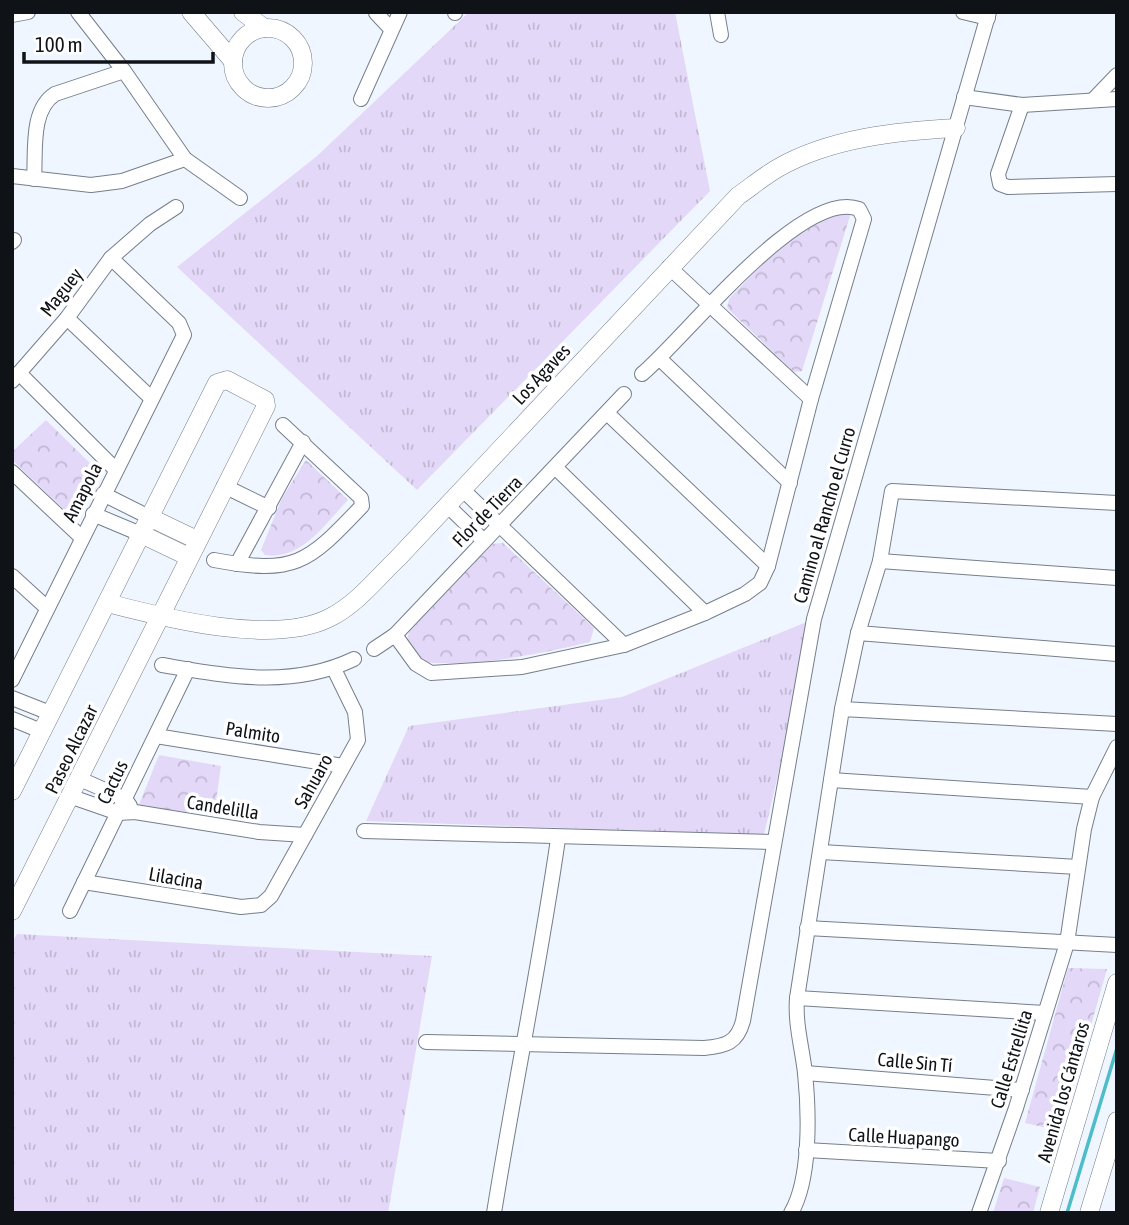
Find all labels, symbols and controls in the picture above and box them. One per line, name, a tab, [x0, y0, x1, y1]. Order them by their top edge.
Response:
scale bar	[24, 21, 214, 65]
text: 100 m	[35, 32, 83, 56]
street label: Maguey	[35, 263, 87, 321]
street label: Los Agaves	[508, 339, 575, 409]
street label: Camino al Rancho el Curro	[788, 424, 860, 606]
street label: Amapola	[58, 459, 106, 525]
street label: Flor de Tierra	[448, 471, 526, 551]
street label: Paseo Alcazar	[40, 701, 102, 797]
street label: Palmito	[224, 717, 282, 747]
street label: Sahuaro	[289, 750, 337, 812]
street label: Cactus	[92, 756, 132, 807]
street label: Candelilla	[185, 790, 261, 824]
street label: Lilacina	[147, 862, 205, 894]
street label: Calle Estrellita	[986, 1007, 1036, 1111]
street label: Avenida los Cántaros	[1032, 1019, 1094, 1165]
street label: Calle Sin Tí	[877, 1048, 953, 1076]
street label: Calle Huapango	[848, 1123, 960, 1151]

